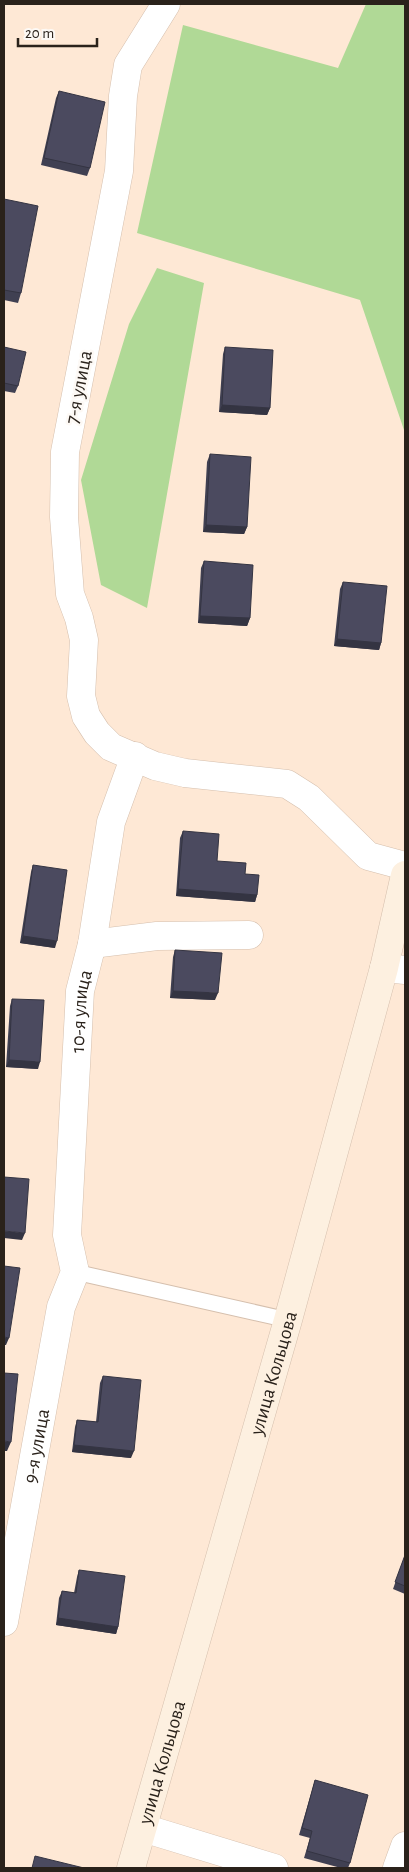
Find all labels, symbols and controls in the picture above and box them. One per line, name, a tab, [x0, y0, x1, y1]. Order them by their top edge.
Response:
scale bar	[18, 15, 96, 47]
text: 20 m	[25, 26, 54, 41]
street label: 7-я улица	[62, 349, 96, 426]
street label: 10-я улица	[68, 968, 96, 1053]
street label: улица Кольцова	[246, 1309, 301, 1438]
street label: 9-я улица	[20, 1407, 53, 1485]
street label: улица Кольцова	[135, 1698, 189, 1828]

